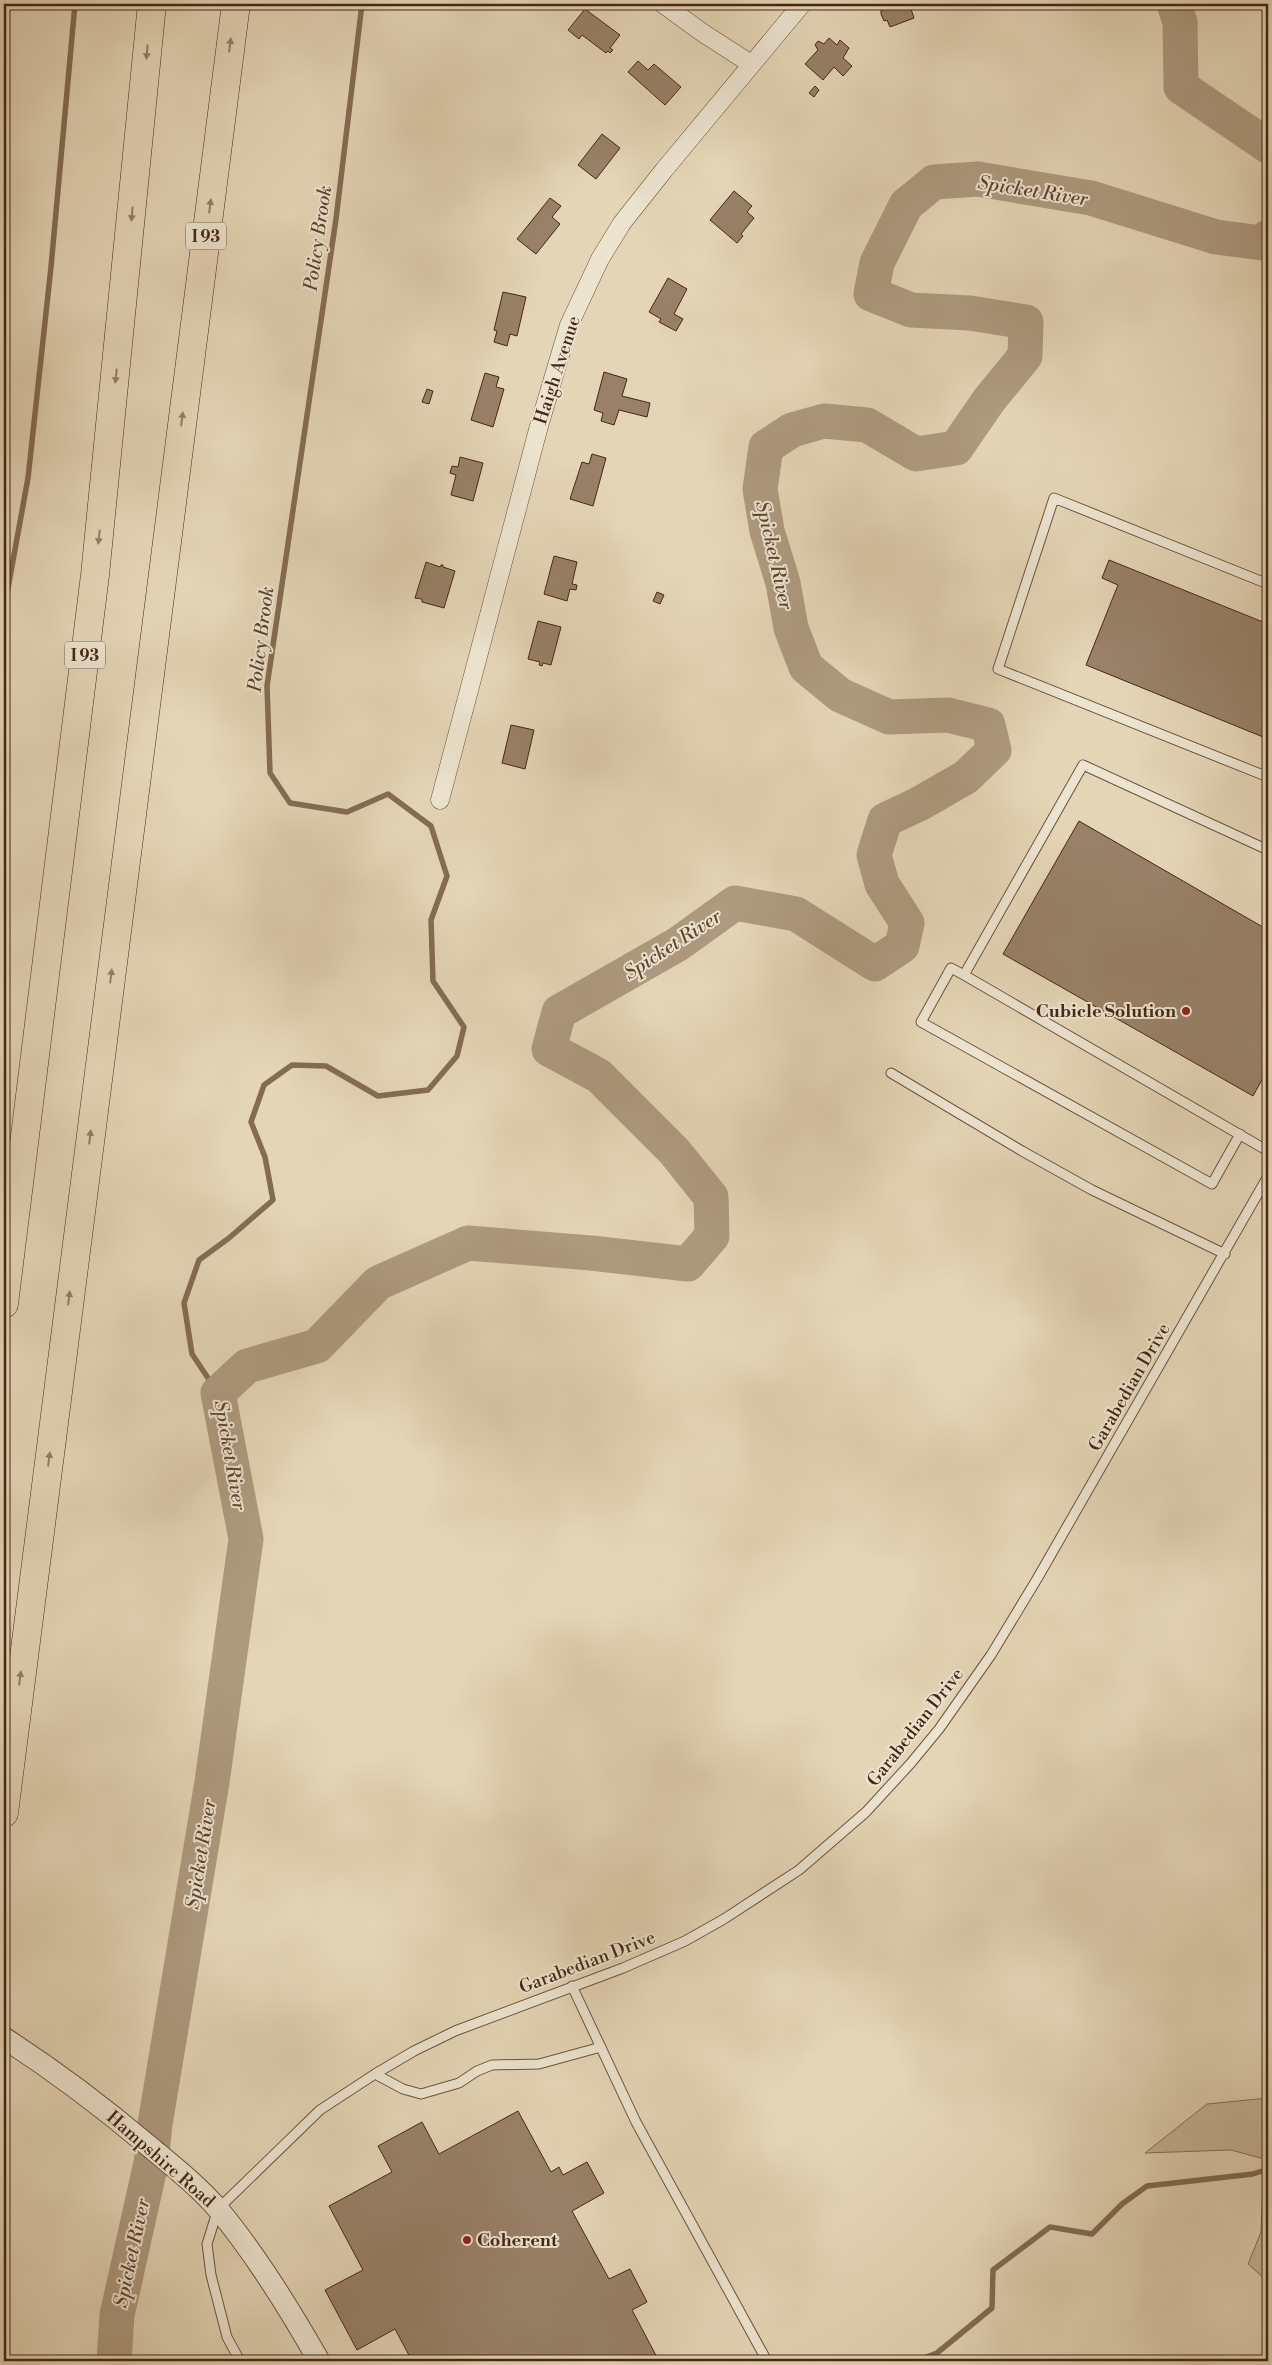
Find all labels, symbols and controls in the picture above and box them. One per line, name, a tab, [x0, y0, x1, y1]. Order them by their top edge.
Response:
one-way arrow	[227, 37, 235, 53]
one-way arrow	[143, 45, 151, 61]
water label: Spicket River	[976, 170, 1090, 212]
water label: Policy Brook	[299, 184, 337, 293]
one-way arrow	[206, 198, 214, 214]
one-way arrow	[128, 206, 136, 222]
road number: I 93	[186, 222, 226, 250]
street label: Haigh Avenue	[529, 313, 586, 427]
one-way arrow	[112, 368, 120, 384]
one-way arrow	[178, 411, 186, 427]
water label: Spicket River	[750, 498, 798, 613]
one-way arrow	[95, 530, 103, 546]
water label: Policy Brook	[243, 585, 279, 694]
road number: I 93	[65, 642, 105, 668]
water label: Spicket River	[619, 904, 726, 985]
one-way arrow	[107, 967, 115, 983]
place label: Cubicle Solution	[1036, 1000, 1176, 1023]
marker: Cubicle Solution	[1180, 1005, 1192, 1017]
one-way arrow	[86, 1129, 94, 1145]
one-way arrow	[66, 1290, 74, 1306]
street label: Garabedian Drive	[1083, 1319, 1175, 1455]
water label: Spicket River	[209, 1398, 252, 1513]
one-way arrow	[45, 1451, 53, 1467]
street label: Garabedian Drive	[862, 1663, 969, 1791]
one-way arrow	[17, 1669, 25, 1685]
water label: Spicket River	[180, 1797, 222, 1911]
street label: Garabedian Drive	[516, 1926, 659, 1999]
street label: Hampshire Road	[102, 2106, 220, 2213]
water label: Spicket River	[109, 2195, 155, 2310]
place label: Coherent	[477, 2229, 558, 2252]
marker: Coherent	[461, 2234, 473, 2246]

